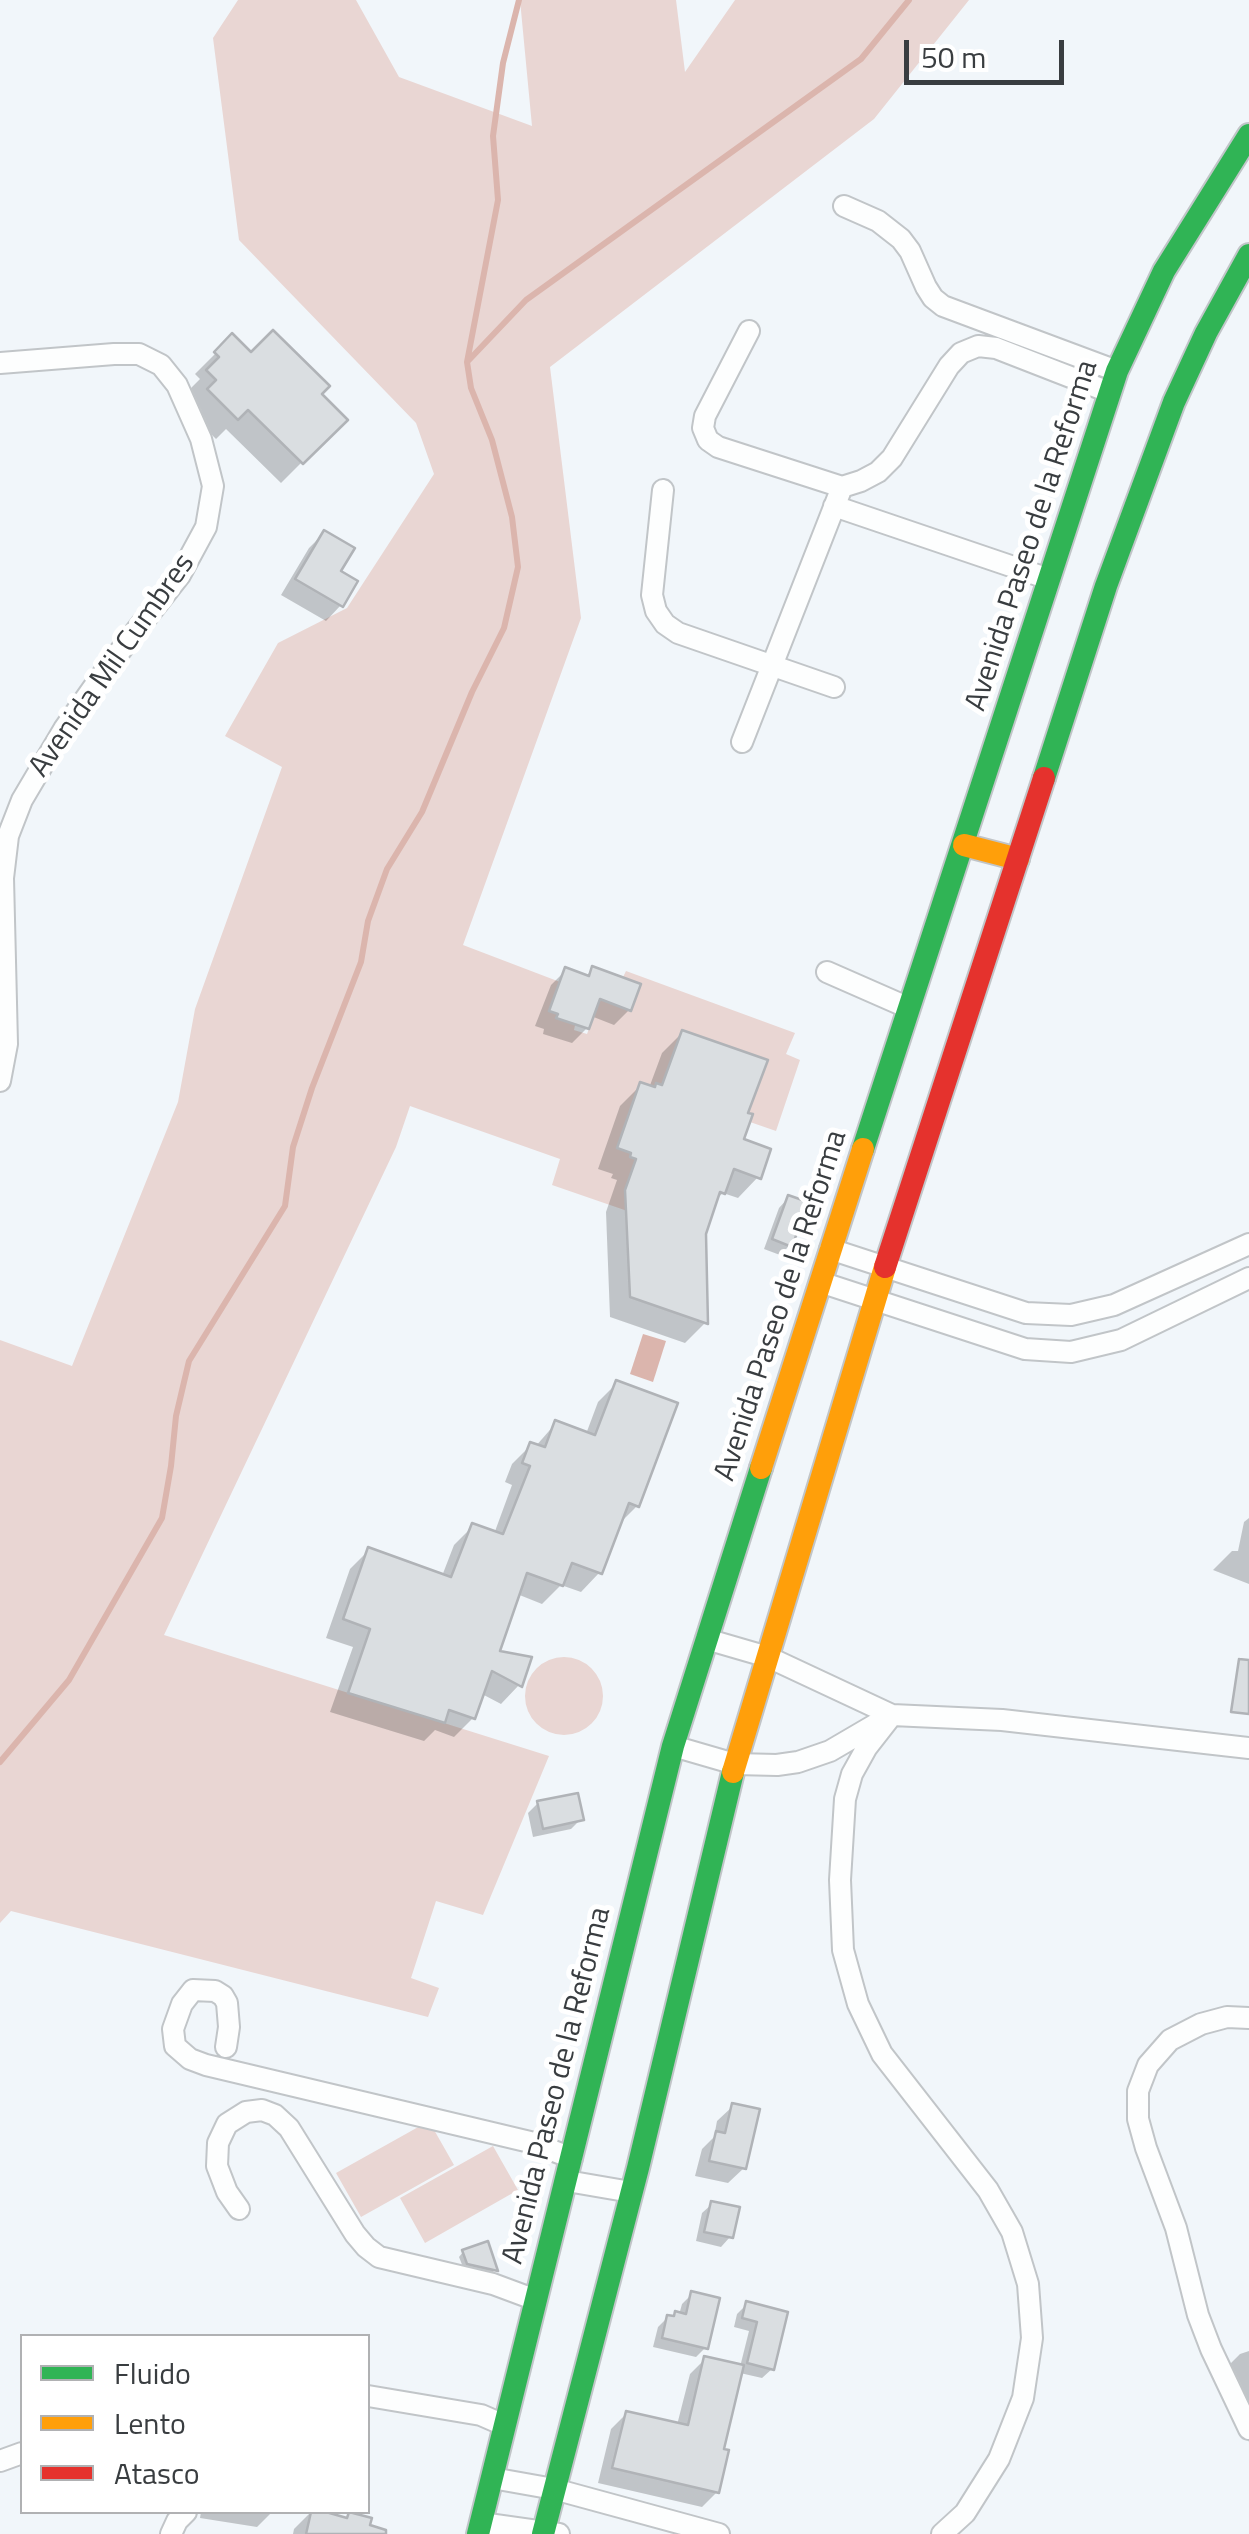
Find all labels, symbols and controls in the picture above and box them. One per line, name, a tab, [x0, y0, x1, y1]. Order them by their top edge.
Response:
scale bar	[909, 20, 1069, 82]
text: 50 m	[921, 34, 986, 80]
street label: Avenida Paseo de la Reforma	[959, 356, 1107, 716]
street label: Avenida Mil Cumbres	[23, 548, 203, 784]
street label: Avenida Paseo de la Reforma	[708, 1126, 856, 1486]
street label: Avenida Paseo de la Reforma	[496, 1904, 620, 2268]
legend	[20, 2334, 370, 2514]
text: Fluido	[114, 2350, 191, 2396]
text: Lento	[114, 2400, 186, 2446]
text: Atasco	[114, 2450, 200, 2496]

